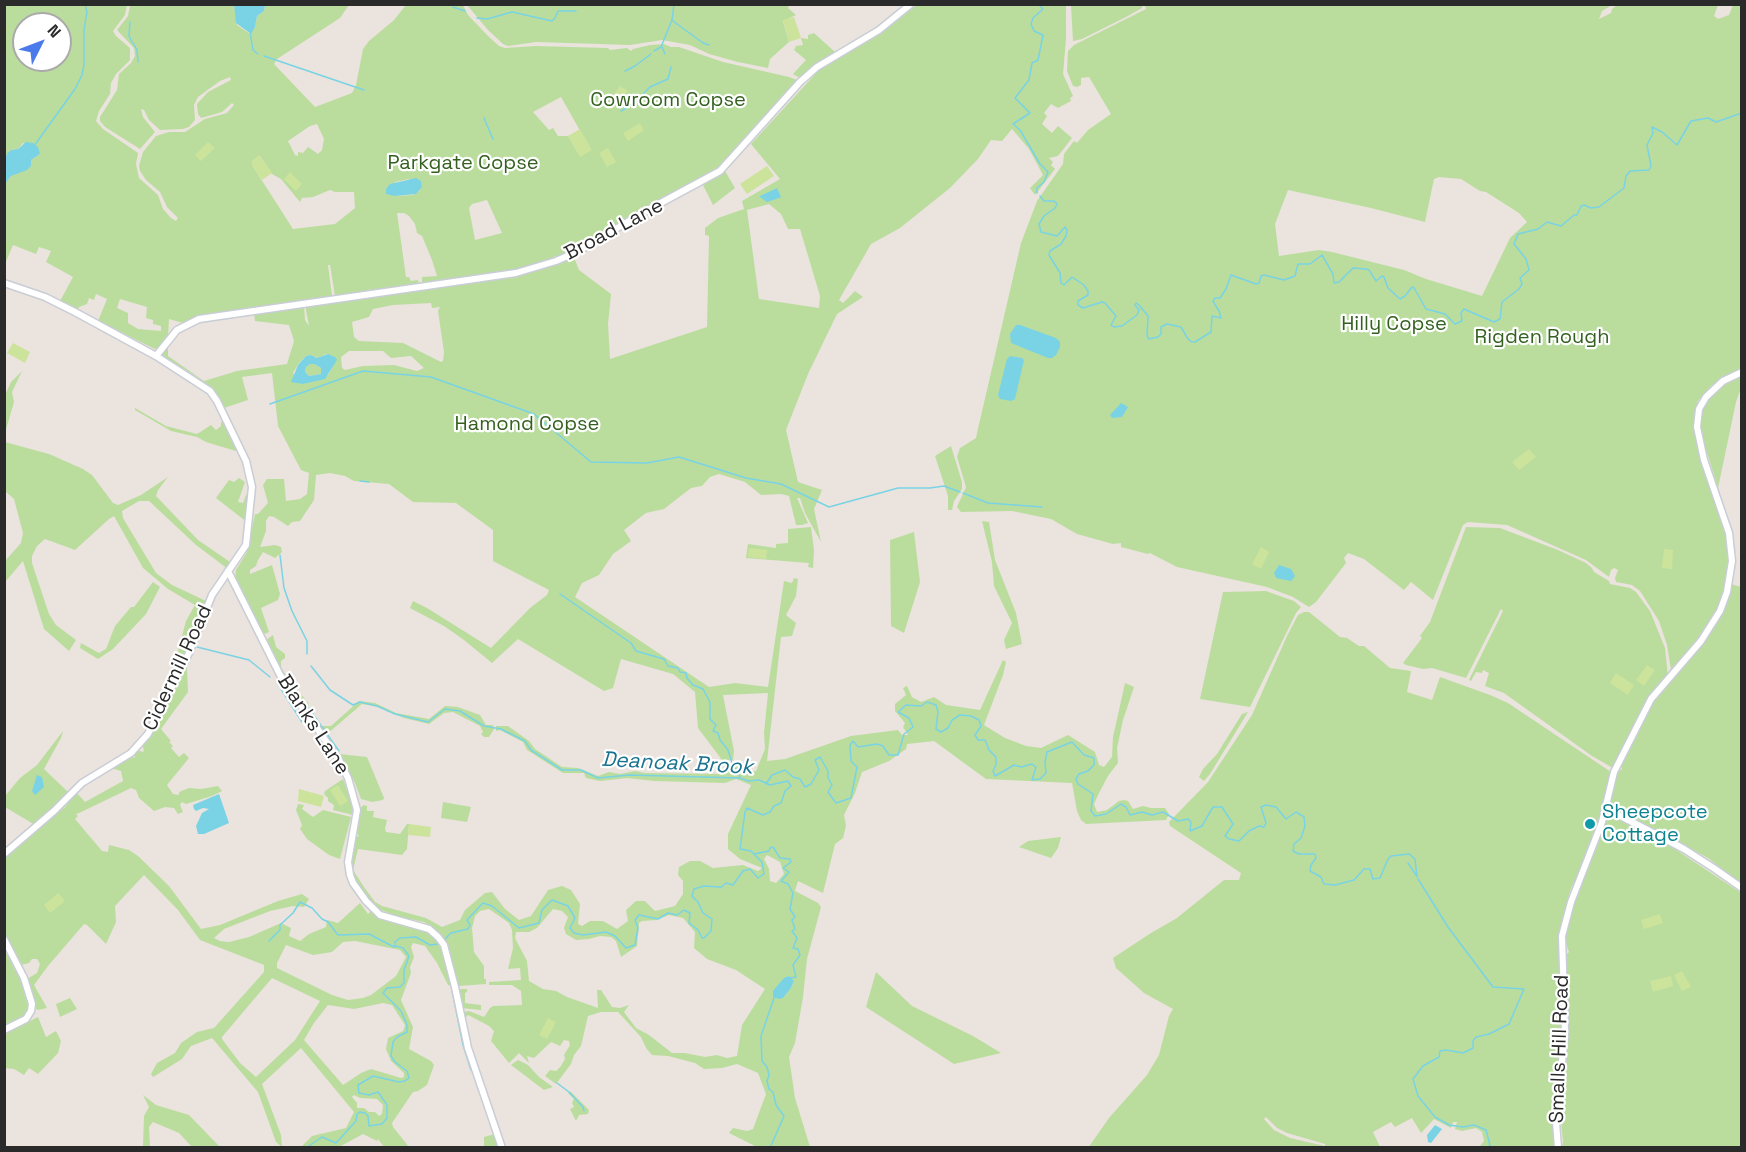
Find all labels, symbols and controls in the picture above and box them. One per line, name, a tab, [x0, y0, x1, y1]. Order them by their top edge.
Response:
north arrow	[12, 12, 72, 72]
text: N	[43, 20, 66, 42]
park label: Cowroom Copse	[590, 89, 746, 113]
park label: Parkgate Copse	[387, 152, 539, 176]
street label: Broad Lane	[560, 194, 668, 266]
park label: Hilly Copse	[1341, 313, 1447, 337]
park label: Rigden Rough	[1475, 326, 1609, 350]
park label: Hamond Copse	[455, 413, 599, 437]
street label: Cidermill Road	[138, 601, 218, 735]
street label: Blanks Lane	[272, 670, 354, 780]
water label: Deanoak Brook	[601, 747, 753, 781]
place label: Sheepcote Cottage	[1602, 801, 1708, 848]
marker: Sheepcote Cottage	[1583, 817, 1597, 831]
street label: Smalls Hill Road	[1545, 974, 1575, 1124]

